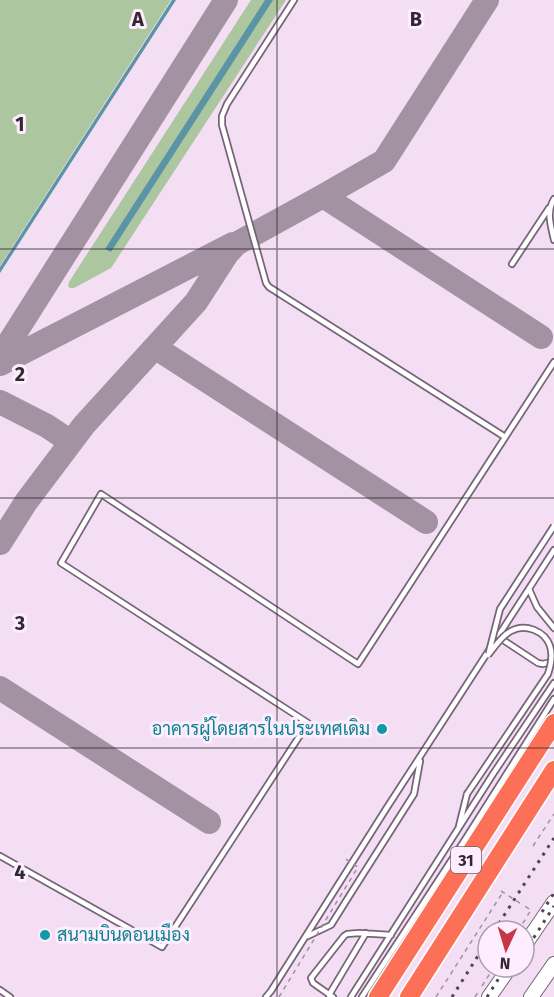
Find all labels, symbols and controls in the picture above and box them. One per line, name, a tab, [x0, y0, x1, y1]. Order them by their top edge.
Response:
text: A	[131, 7, 145, 31]
text: B	[410, 7, 422, 31]
text: 1	[15, 112, 25, 136]
text: 2	[15, 362, 25, 386]
text: 3	[14, 611, 25, 635]
place label: อาคารผู้โดยสารในประเทศเดิม	[152, 716, 370, 742]
marker: อาคารผู้โดยสารในประเทศเดิม	[375, 722, 389, 736]
road number: 31	[451, 847, 481, 873]
text: 4	[14, 860, 26, 884]
north arrow	[476, 919, 536, 979]
place label: สนามบินดอนเมือง	[57, 923, 190, 946]
marker: สนามบินดอนเมือง	[38, 928, 52, 942]
text: N	[499, 954, 511, 973]

